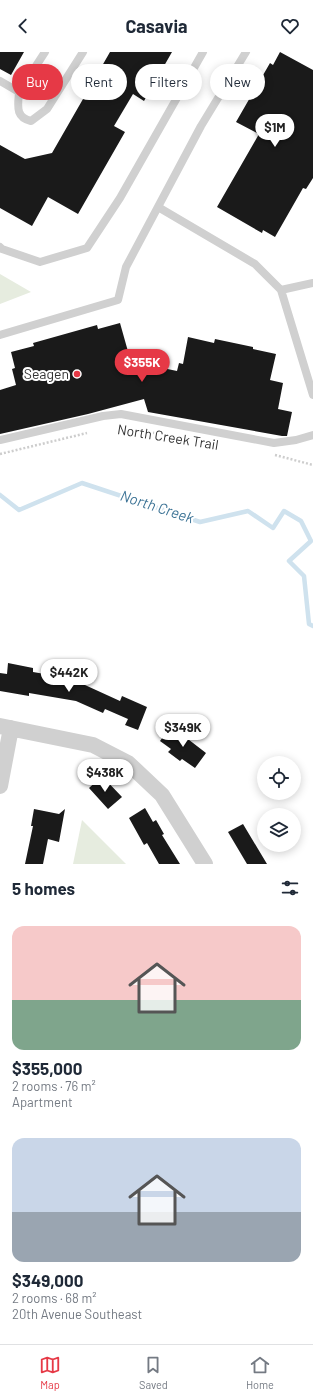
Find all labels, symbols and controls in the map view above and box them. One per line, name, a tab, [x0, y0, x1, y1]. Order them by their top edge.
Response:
icon: back	[12, 15, 34, 37]
text: Casavia	[125, 15, 188, 37]
icon: heart	[279, 15, 301, 37]
chip: Buy	[12, 64, 63, 100]
chip: Rent	[71, 64, 127, 100]
chip: Filters	[135, 64, 202, 100]
chip: New	[210, 64, 265, 100]
pin: $1M	[256, 114, 294, 148]
text: $1M	[264, 119, 286, 135]
pin: $355K	[114, 349, 170, 383]
text: $355K	[124, 354, 160, 370]
place label: Seagen	[24, 365, 69, 382]
marker: Seagen	[72, 369, 82, 379]
street label: North Creek Trail	[116, 420, 220, 453]
water label: North Creek	[118, 486, 197, 527]
pin: $442K	[41, 659, 97, 693]
text: $442K	[50, 664, 88, 680]
pin: $349K	[155, 714, 211, 748]
text: $349K	[164, 719, 202, 735]
map controls	[257, 756, 301, 852]
button: locate	[257, 756, 301, 800]
pin: $438K	[77, 759, 133, 793]
text: $438K	[86, 764, 124, 780]
button: layers	[257, 808, 301, 852]
icon: filters	[279, 877, 301, 899]
text: 5 homes	[12, 878, 75, 898]
icon: home	[121, 952, 193, 1024]
text: $355,000	[12, 1058, 82, 1078]
text: 2 rooms · 76 m²	[12, 1078, 96, 1094]
text: Apartment	[12, 1094, 73, 1110]
icon: home	[121, 1164, 193, 1236]
text: $349,000	[12, 1270, 83, 1290]
text: 2 rooms · 68 m²	[12, 1290, 96, 1306]
text: 20th Avenue Southeast	[12, 1306, 142, 1322]
tab: Map	[39, 1354, 61, 1391]
tab: Saved	[139, 1354, 168, 1391]
tab: Home	[246, 1354, 274, 1391]

